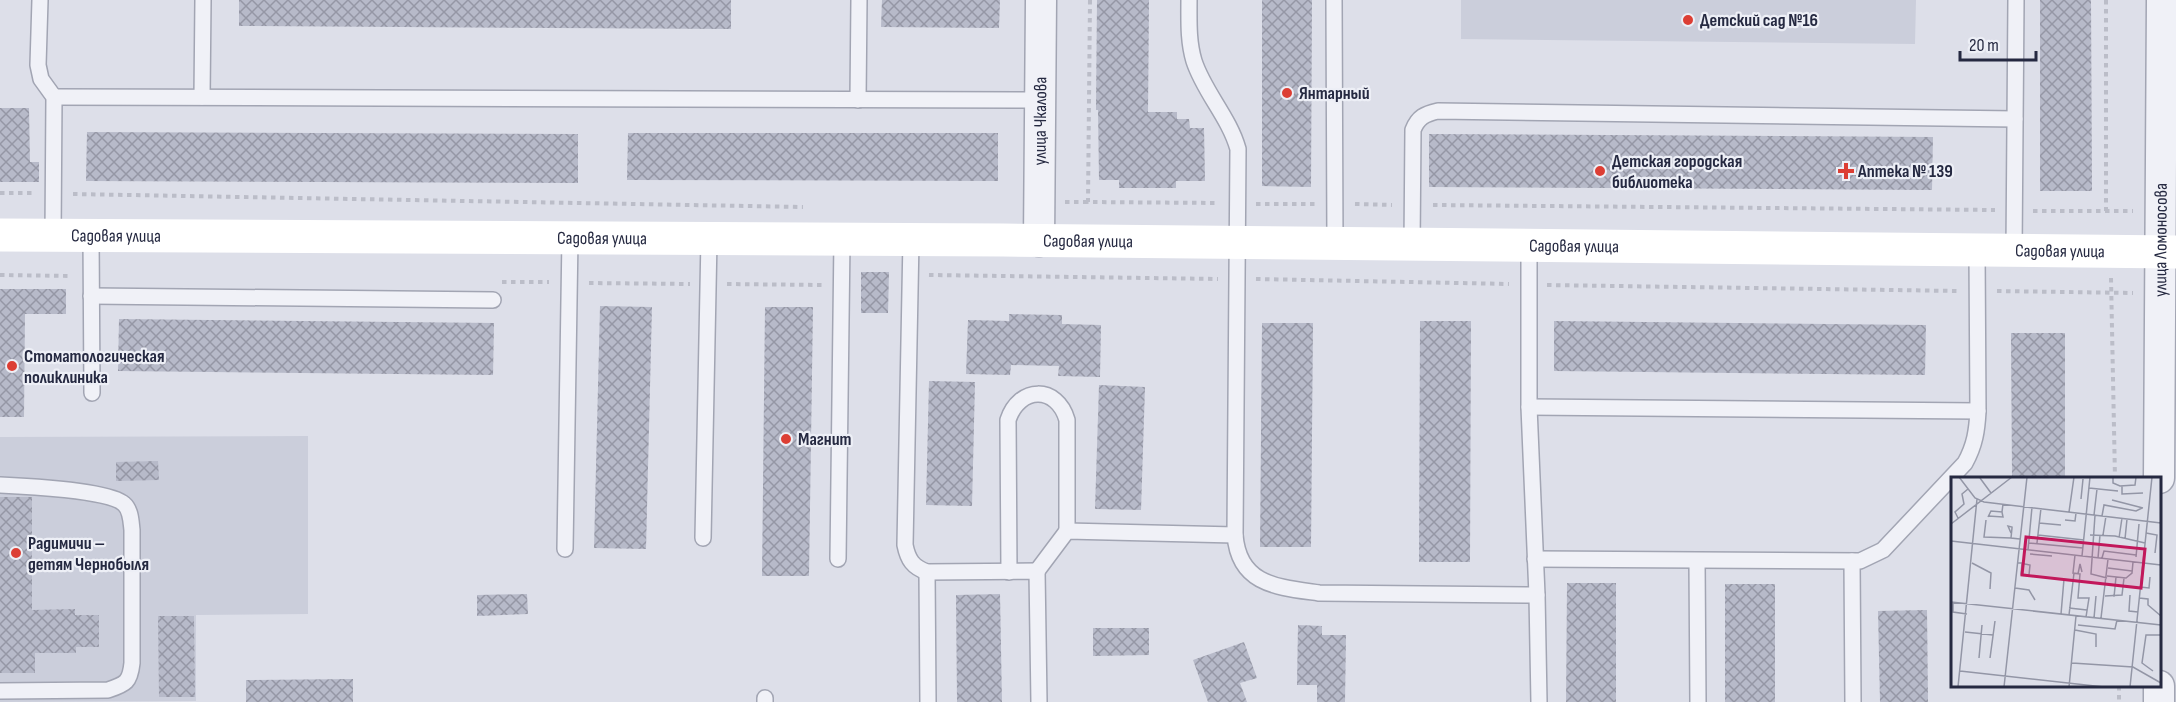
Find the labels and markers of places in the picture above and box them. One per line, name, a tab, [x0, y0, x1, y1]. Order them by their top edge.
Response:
place label: Детский сад №16	[1700, 10, 1818, 31]
marker: Детский сад №16	[1681, 13, 1695, 27]
place label: Янтарный	[1299, 83, 1370, 104]
marker: Янтарный	[1280, 86, 1294, 100]
place label: Детская городская библиотека	[1612, 151, 1742, 193]
place label: Аптека № 139	[1857, 161, 1953, 182]
marker: Детская городская библиотека	[1593, 164, 1607, 178]
marker: Аптека № 139	[1839, 164, 1853, 178]
place label: Стоматологическая поликлиника	[24, 346, 164, 388]
marker: Стоматологическая поликлиника	[5, 359, 19, 373]
place label: Магнит	[798, 429, 852, 450]
marker: Магнит	[779, 432, 793, 446]
place label: Радимичи – детям Чернобыля	[28, 533, 149, 575]
marker: Радимичи – детям Чернобыля	[9, 546, 23, 560]

